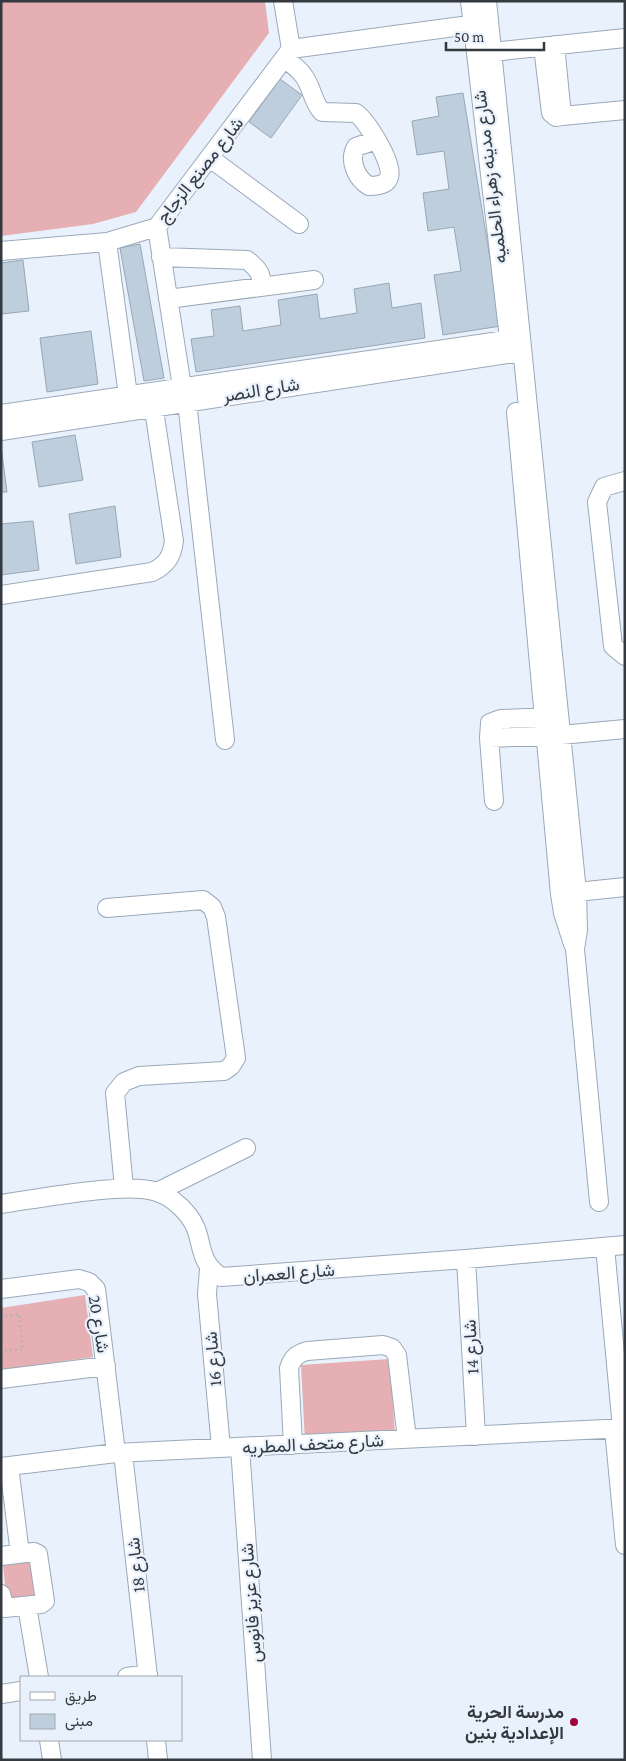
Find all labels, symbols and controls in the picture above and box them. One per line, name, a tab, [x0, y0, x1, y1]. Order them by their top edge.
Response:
scale bar	[446, 20, 544, 52]
text: 50 m	[454, 29, 484, 45]
street label: شارع مدينه زهراء الحلميه	[469, 89, 513, 265]
street label: شارع مصنع الزجاج	[153, 113, 249, 228]
street label: شارع النصر	[220, 374, 301, 408]
street label: شارع العمران	[243, 1260, 336, 1288]
street label: شارع 20	[83, 1294, 113, 1355]
street label: شارع 14	[460, 1319, 484, 1375]
street label: شارع 16	[201, 1331, 227, 1387]
street label: شارع متحف المطريه	[242, 1430, 384, 1460]
street label: شارع 18	[123, 1536, 151, 1594]
street label: شارع عزيز فانوس	[237, 1542, 267, 1663]
legend	[20, 1676, 182, 1741]
text: طريق	[65, 1688, 97, 1706]
place label: مدرسة الحرية الإعدادية بنين	[465, 1702, 564, 1745]
text: مبنى	[65, 1713, 93, 1731]
marker: مدرسة الحرية الإعدادية بنين	[568, 1716, 580, 1728]

